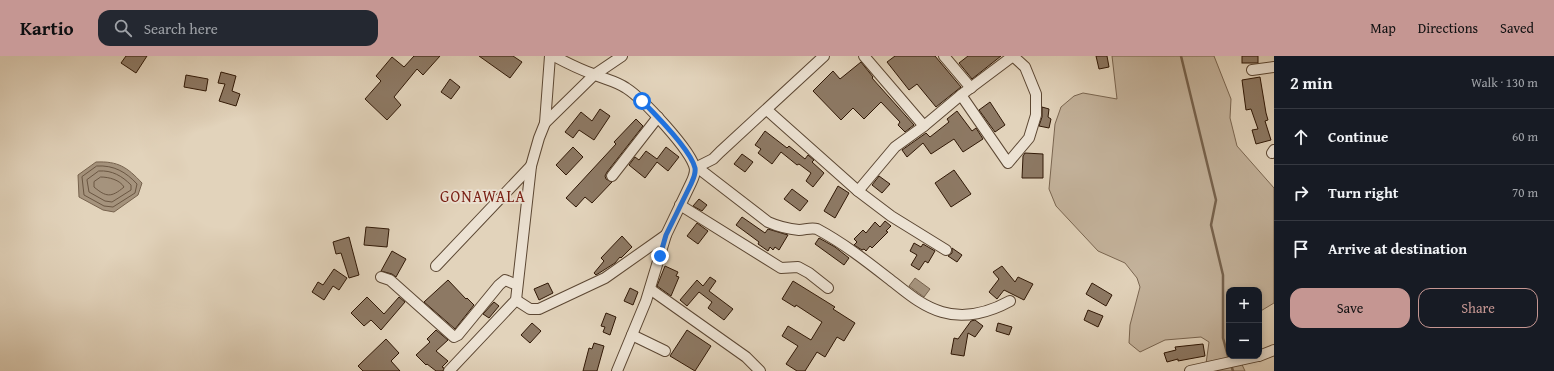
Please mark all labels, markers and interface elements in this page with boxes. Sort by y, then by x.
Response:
search box [98,10,378,46]
text: Kartio [20,14,74,42]
icon: search [112,17,134,39]
text: Search here [144,18,218,39]
text: Map [1370,18,1396,38]
text: Directions [1418,18,1478,38]
text: Saved [1500,18,1534,38]
text: 2 min [1290,70,1332,95]
text: Walk · 130 m [1471,73,1538,92]
route start [633,92,651,110]
icon: ahead [1290,126,1312,148]
text: Continue [1328,126,1389,147]
text: 60 m [1512,127,1538,146]
icon: right [1290,182,1312,204]
text: Turn right [1328,182,1399,203]
text: 70 m [1512,183,1538,202]
district label: GONAWALA [440,184,526,208]
icon: arrive [1290,238,1312,260]
text: Arrive at destination [1328,238,1467,259]
route end [651,247,669,265]
map controls [1226,287,1262,359]
button: + [1226,287,1262,323]
button: Save [1290,288,1410,328]
button: Share [1418,288,1538,328]
button: − [1226,323,1262,359]

